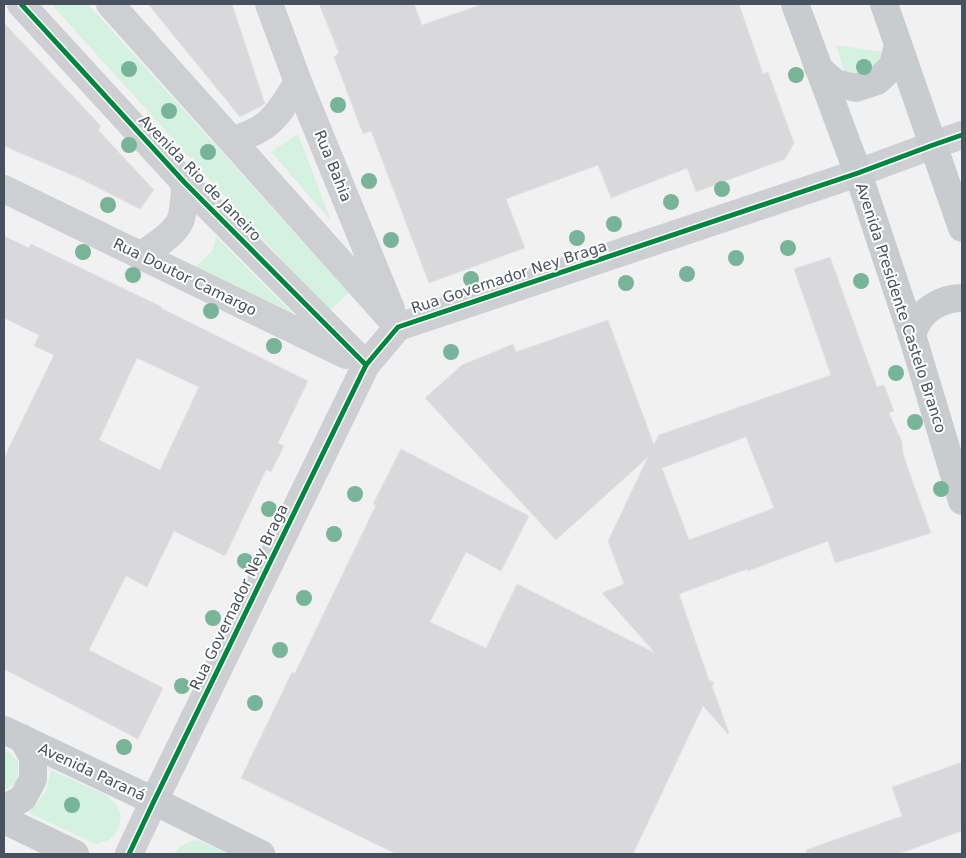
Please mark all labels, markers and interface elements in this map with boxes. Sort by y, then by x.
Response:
street label: Avenida Rio de Janeiro [135,111,265,245]
street label: Rua Bahia [310,128,356,204]
street label: Avenida Presidente Castelo Branco [852,181,950,435]
street label: Rua Doutor Camargo [110,234,260,320]
street label: Rua Governador Ney Braga [409,237,609,317]
street label: Rua Governador Ney Braga [186,501,292,693]
street label: Avenida Paraná [36,739,148,805]

